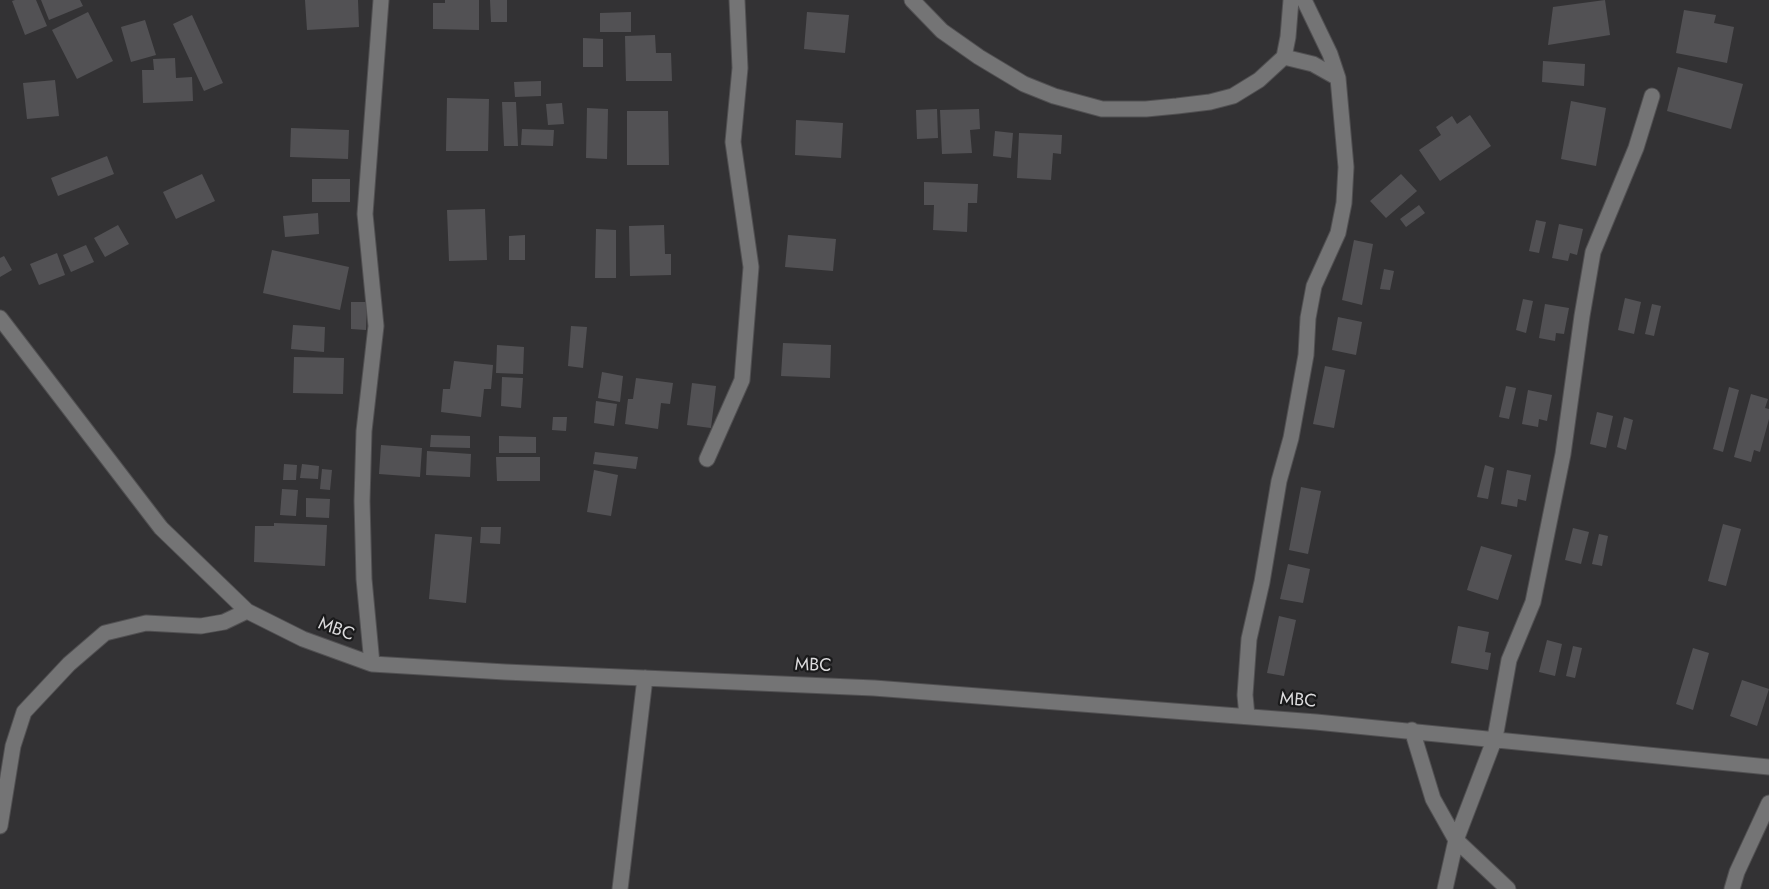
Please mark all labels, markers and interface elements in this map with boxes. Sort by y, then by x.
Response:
street label: MBC [315,614,357,646]
street label: MBC [794,655,832,677]
street label: MBC [1279,689,1317,713]

